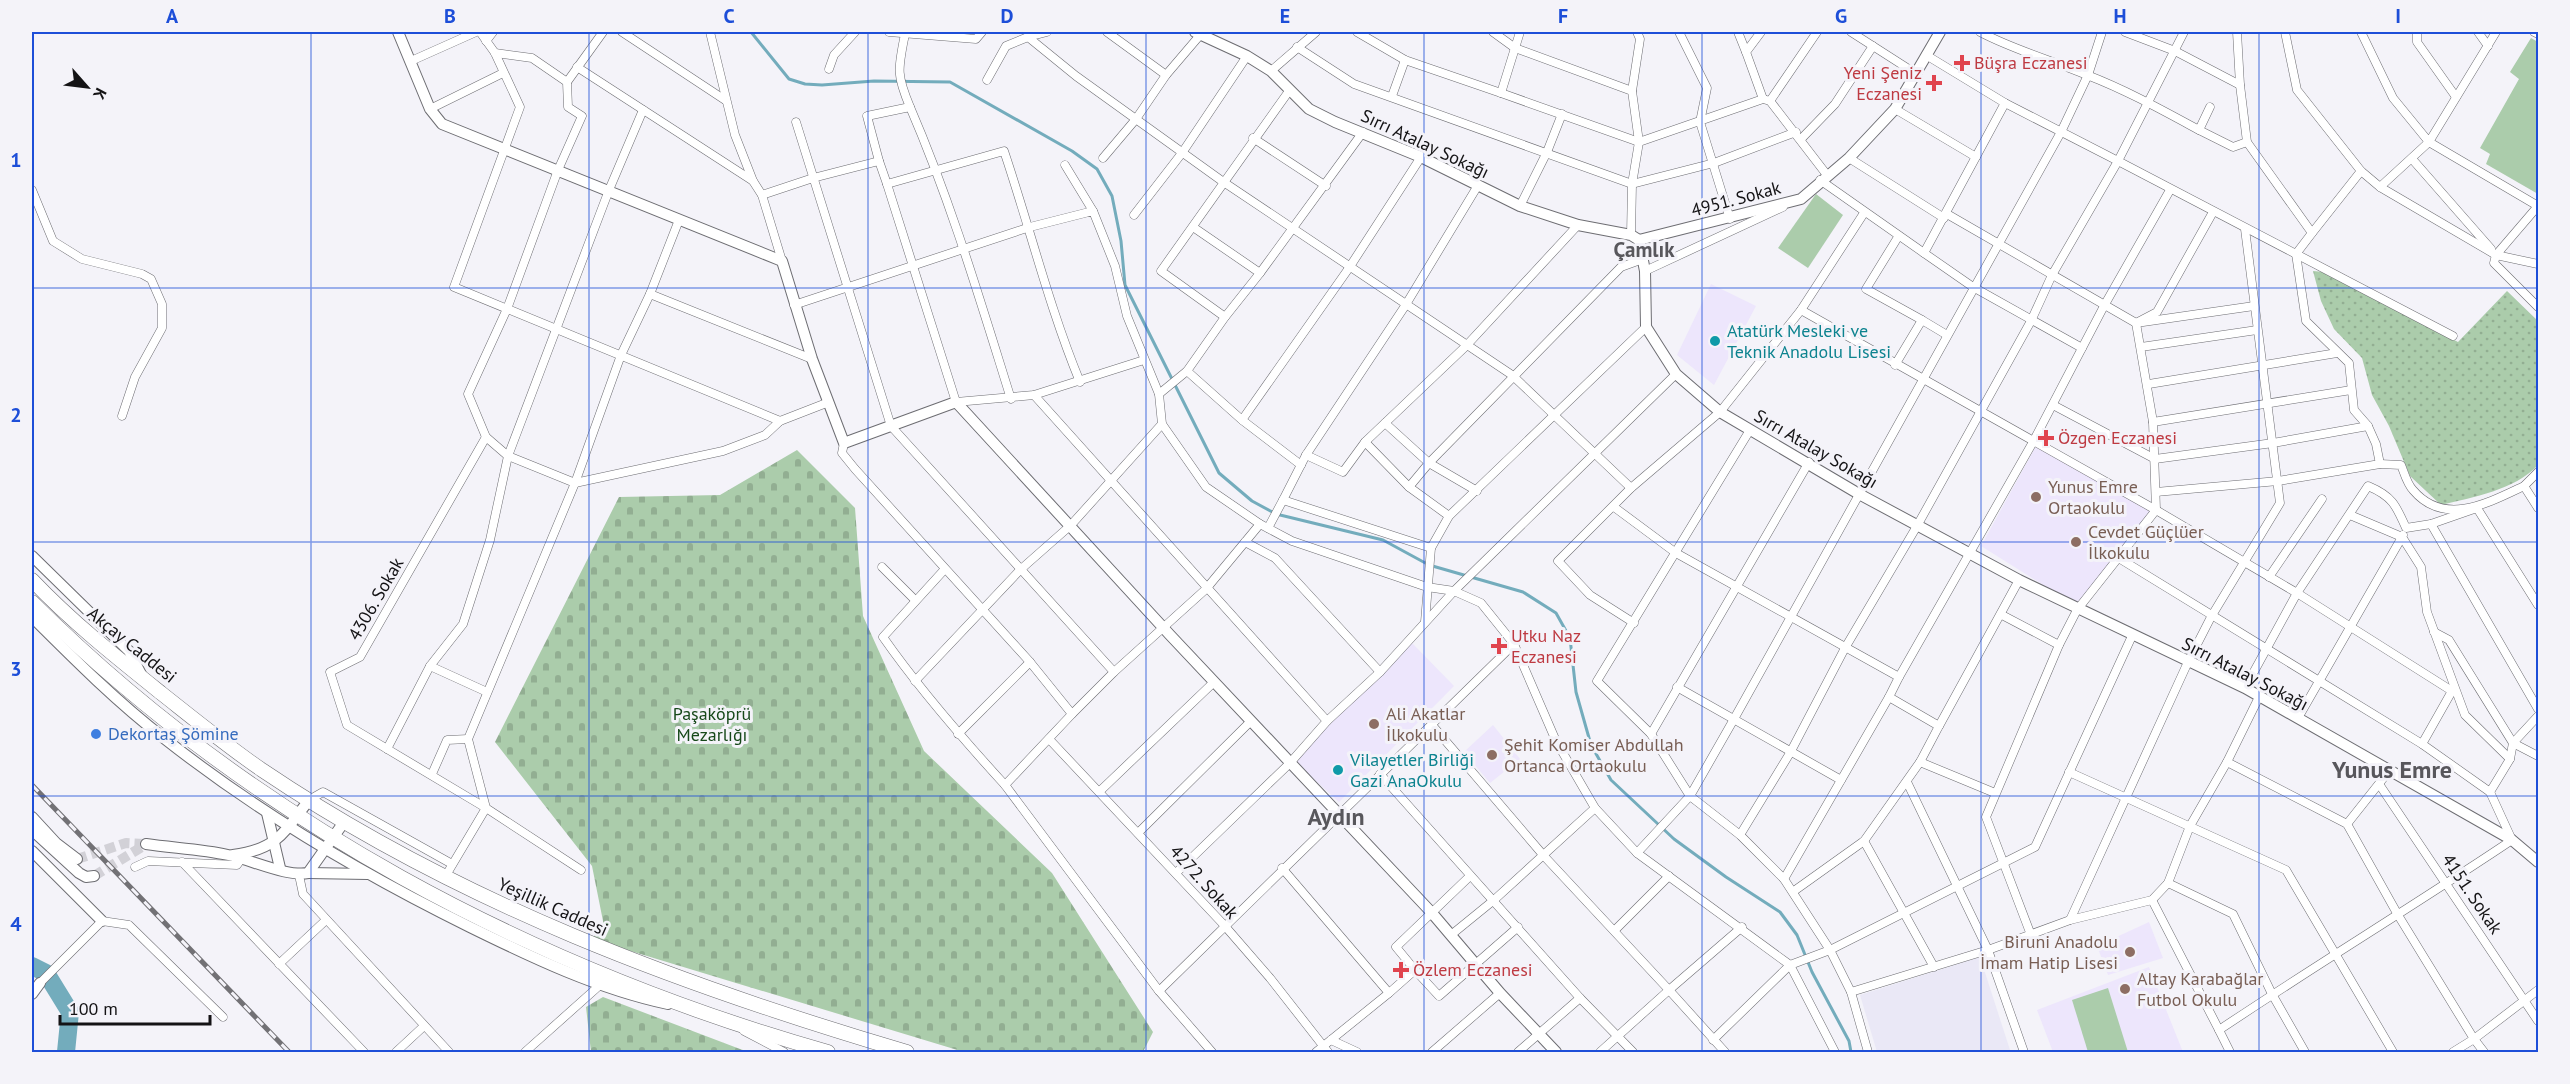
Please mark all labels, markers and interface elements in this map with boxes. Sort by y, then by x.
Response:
text: A [166,3,179,29]
text: B [444,3,456,29]
text: C [723,3,735,29]
text: D [1001,3,1014,29]
text: E [1280,3,1290,29]
text: F [1558,3,1568,29]
text: G [1835,3,1847,29]
text: H [2113,3,2127,29]
text: I [2395,3,2401,29]
place label: Büşra Eczanesi [1974,51,2088,74]
marker: Büşra Eczanesi [1955,56,1969,70]
north arrow [57,57,117,117]
place label: Yeni Şeniz Eczanesi [1843,61,1922,105]
marker: Yeni Şeniz Eczanesi [1927,76,1941,90]
text: K [89,85,111,103]
street label: Sırrı Atalay Sokağı [1357,104,1493,183]
text: 1 [10,147,22,173]
street label: 4951. Sokak [1689,175,1784,222]
district label: Çamlık [1614,236,1675,263]
place label: Atatürk Mesleki ve Teknik Anadolu Lisesi [1727,319,1891,363]
marker: Atatürk Mesleki ve Teknik Anadolu Lisesi [1708,334,1722,348]
text: 2 [10,402,22,428]
street label: Sırrı Atalay Sokağı [1750,404,1882,493]
place label: Özgen Eczanesi [2058,426,2177,449]
marker: Özgen Eczanesi [2039,431,2053,445]
place label: Yunus Emre Ortaokulu [2048,475,2138,519]
marker: Yunus Emre Ortaokulu [2029,490,2043,504]
place label: Cevdet Güçlüer İlkokulu [2088,520,2204,564]
marker: Cevdet Güçlüer İlkokulu [2069,535,2083,549]
street label: 4306. Sokak [343,553,409,644]
street label: Akçay Caddesi [83,602,182,688]
place label: Utku Naz Eczanesi [1511,624,1581,668]
street label: Sırrı Atalay Sokağı [2178,632,2312,715]
marker: Utku Naz Eczanesi [1492,639,1506,653]
text: 3 [10,656,22,682]
park label: Paşaköprü Mezarlığı [673,702,751,746]
place label: Ali Akatlar İlkokulu [1386,702,1465,746]
marker: Ali Akatlar İlkokulu [1367,717,1381,731]
place label: Dekortaş Şömine [108,722,239,745]
marker: Dekortaş Şömine [89,727,103,741]
place label: Şehit Komiser Abdullah Ortanca Ortaokulu [1504,733,1683,777]
place label: Vilayetler Birliği Gazi AnaOkulu [1349,748,1474,792]
marker: Şehit Komiser Abdullah Ortanca Ortaokulu [1485,748,1499,762]
district label: Yunus Emre [2331,754,2452,785]
marker: Vilayetler Birliği Gazi AnaOkulu [1331,763,1345,777]
district label: Aydın [1307,801,1365,832]
street label: 4272. Sokak [1165,840,1244,924]
street label: 4151. Sokak [2437,849,2508,939]
street label: Yeşillik Caddesi [495,872,612,941]
text: 4 [10,911,22,937]
place label: Biruni Anadolu İmam Hatip Lisesi [1980,930,2118,974]
marker: Biruni Anadolu İmam Hatip Lisesi [2123,945,2137,959]
place label: Özlem Eczanesi [1413,958,1533,981]
marker: Özlem Eczanesi [1394,963,1408,977]
place label: Altay Karabağlar Futbol Okulu [2137,967,2263,1011]
marker: Altay Karabağlar Futbol Okulu [2118,982,2132,996]
scale bar [60,988,210,1026]
text: 100 m [69,997,118,1020]

